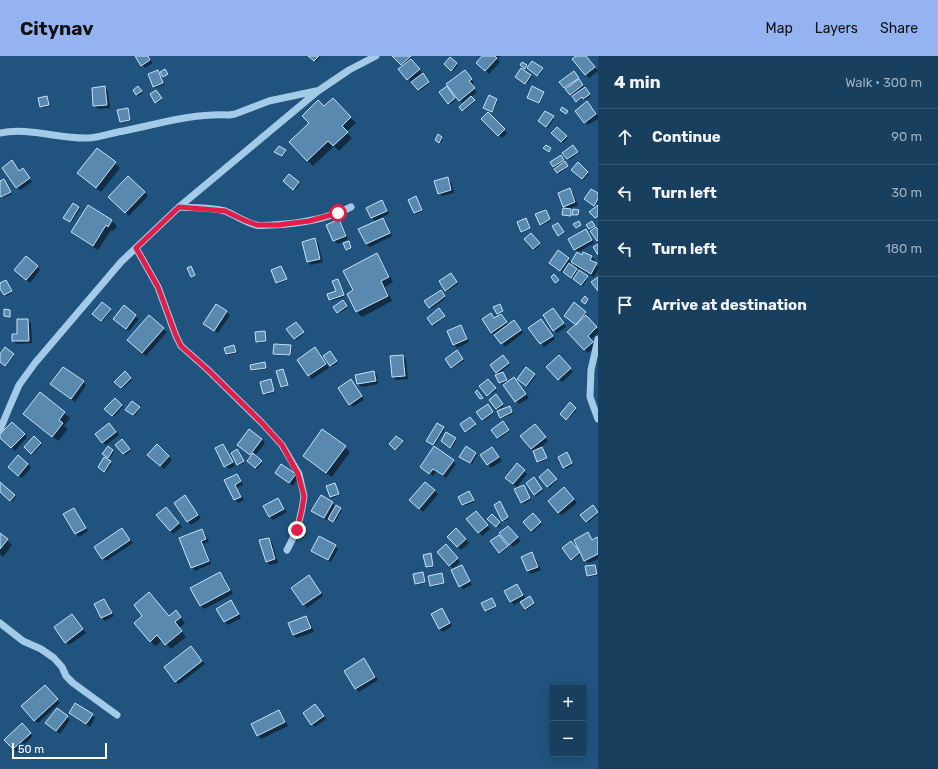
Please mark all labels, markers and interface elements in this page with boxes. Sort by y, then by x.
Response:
text: Citynav [20,17,93,40]
text: Map [766,20,793,37]
text: Layers [815,20,858,37]
text: Share [880,20,918,37]
text: 4 min [614,72,661,92]
text: Walk · 300 m [845,75,922,90]
icon: ahead [614,126,636,148]
text: Continue [652,128,721,146]
text: 90 m [891,129,922,144]
icon: left [614,182,636,204]
text: Turn left [652,184,717,202]
text: 30 m [891,185,922,200]
route start [329,204,347,222]
icon: left [614,238,636,260]
text: Turn left [652,240,717,258]
text: 180 m [885,241,922,256]
icon: arrive [614,294,636,316]
text: Arrive at destination [652,296,807,314]
route end [288,521,306,539]
map controls [550,685,586,757]
button: + [550,685,586,721]
button: − [550,721,586,757]
scale bar [12,741,107,760]
text: 50 m [18,743,44,756]

